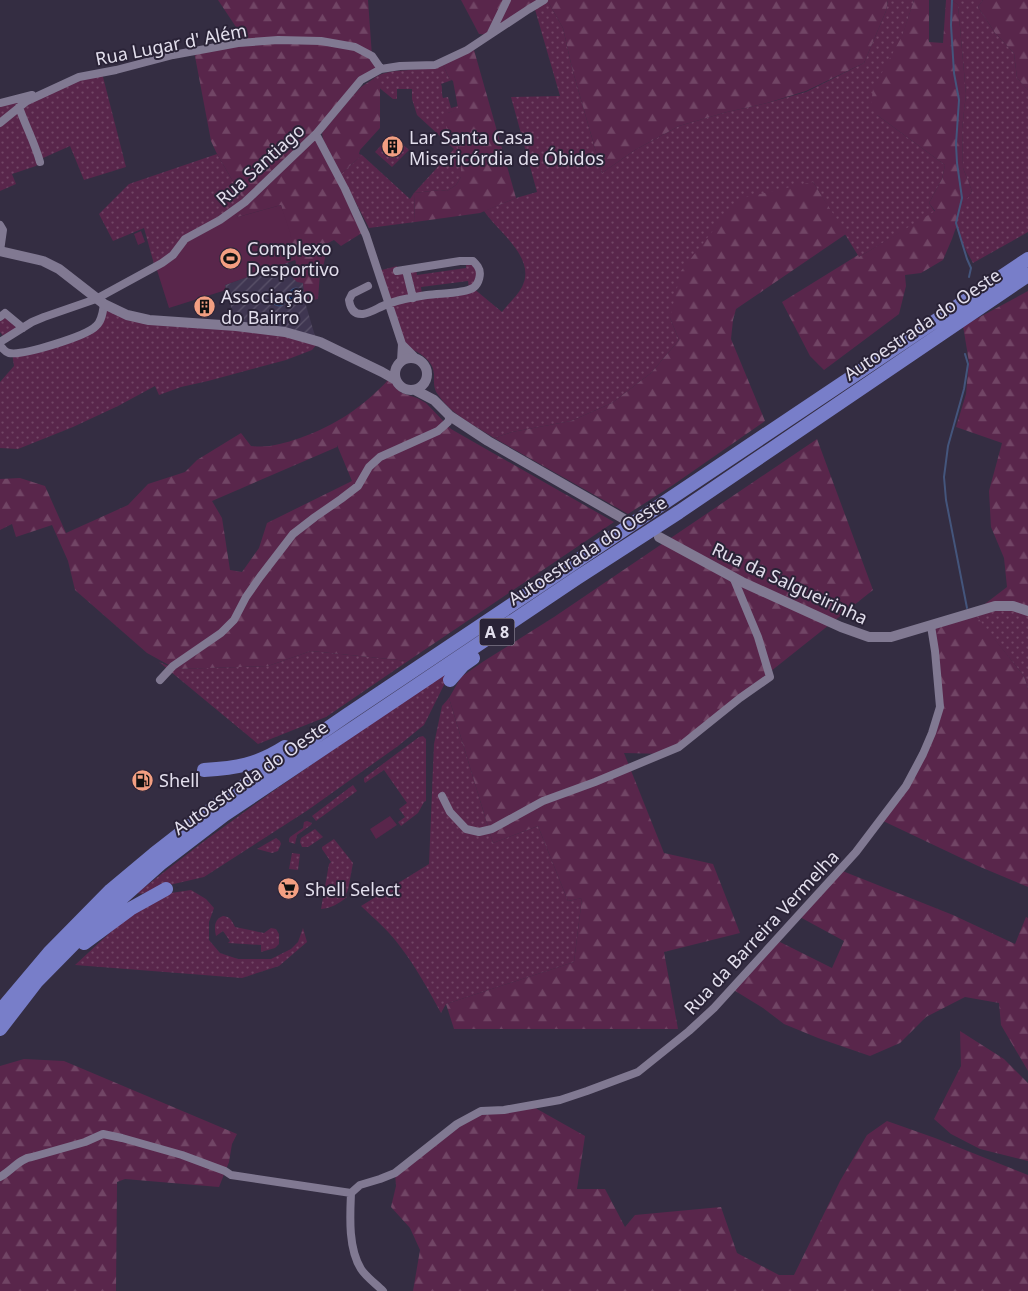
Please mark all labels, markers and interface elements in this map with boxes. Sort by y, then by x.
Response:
street label: Rua Lugar d' Além [93,18,249,70]
street label: Rua Santiago [211,118,309,210]
place label: Lar Santa Casa Misericórdia de Óbidos [409,125,604,170]
building icon: Lar Santa Casa Misericórdia de Óbidos [381,135,405,159]
place label: Complexo Desportivo [247,236,339,281]
sports icon: Complexo Desportivo [219,246,243,270]
street label: Autoestrada do Oeste [839,262,1005,386]
place label: Associação do Bairro [221,284,314,329]
building icon: Associação do Bairro [193,294,217,318]
street label: Autoestrada do Oeste [503,490,671,610]
street label: Rua da Salgueirinha [708,536,872,630]
road number: A 8 [480,618,514,646]
street label: Autoestrada do Oeste [168,714,332,840]
fuel station icon: Shell [131,768,155,792]
place label: Shell [159,768,199,792]
street label: Rua da Barreira Vermelha [678,845,844,1019]
supermarket icon: Shell Select [277,877,301,901]
place label: Shell Select [305,877,401,901]

